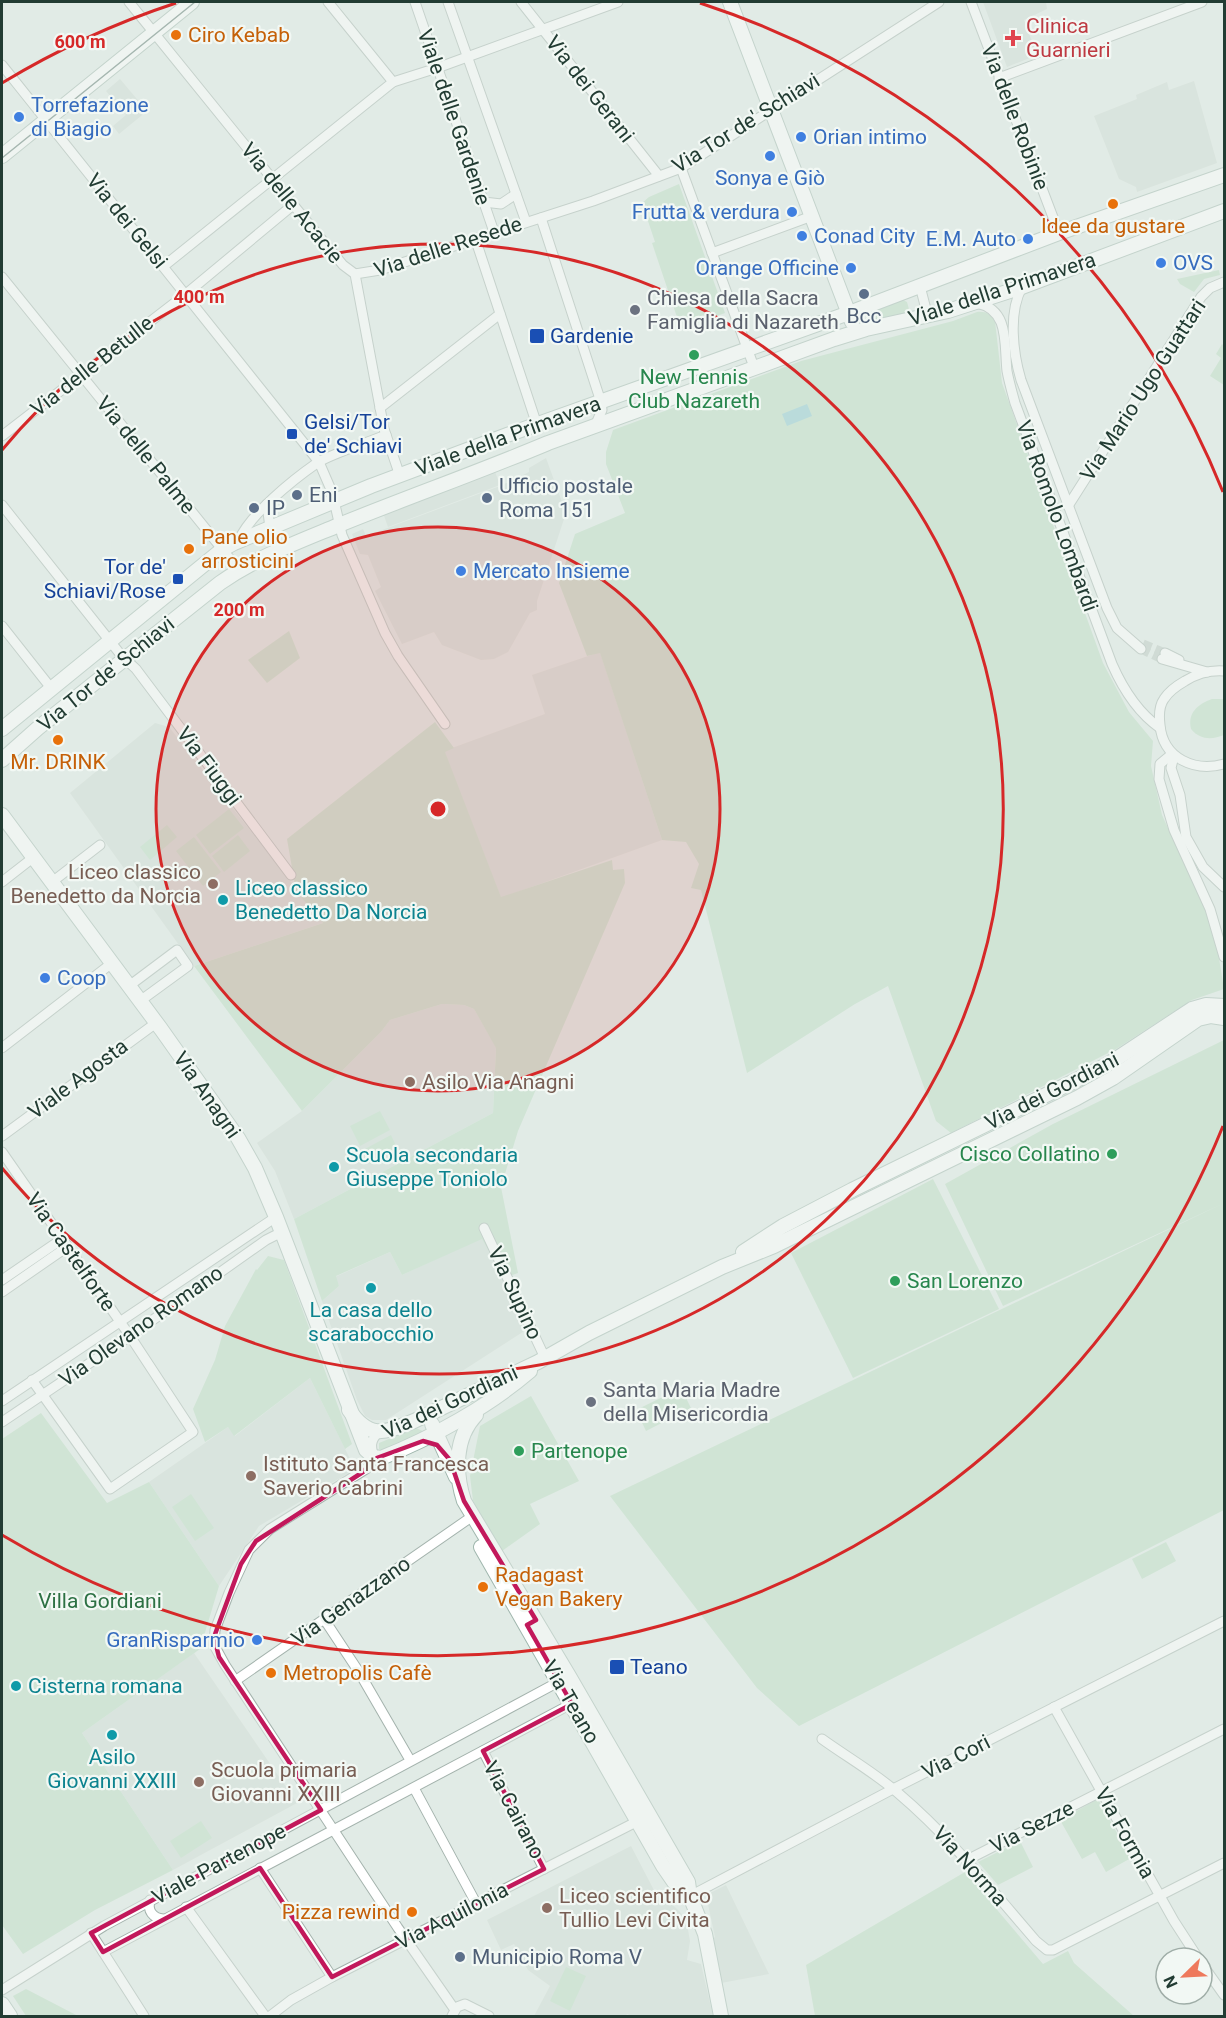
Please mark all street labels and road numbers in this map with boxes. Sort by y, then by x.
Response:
street label: Viale delle Gardenie [413,26,495,208]
street label: Via dei Gerani [541,31,639,147]
street label: Via delle Robinie [976,41,1054,193]
street label: Via Tor de' Schiavi [668,68,824,178]
street label: Via delle Acacie [236,138,348,268]
street label: Via dei Gelsi [82,169,172,273]
street label: Via delle Resede [371,212,525,282]
street label: Viale della Primavera [905,247,1099,331]
street label: Via Mario Ugo Guattari [1075,295,1211,485]
street label: Via delle Betulle [26,311,158,421]
street label: Viale della Primavera [412,391,604,481]
street label: Via delle Palme [91,392,201,518]
street label: Via Romolo Lombardi [1011,417,1103,615]
street label: Via Tor de' Schiavi [33,612,179,736]
street label: Via Fiuggi [172,722,246,810]
street label: Viale Agosta [24,1034,132,1124]
street label: Via Anagni [168,1047,246,1143]
street label: Via dei Gordiani [981,1047,1123,1135]
street label: Via Castelforte [21,1188,121,1316]
street label: Via Supino [483,1243,547,1343]
street label: Via Olevano Romano [55,1260,227,1392]
street label: Via dei Gordiani [378,1360,522,1444]
street label: Via Genazzano [287,1551,415,1651]
street label: Via Teano [538,1656,604,1748]
street label: Via Cori [918,1730,994,1784]
street label: Via Cairano [478,1757,550,1863]
street label: Via Formia [1090,1783,1160,1883]
street label: Via Sezze [986,1796,1078,1858]
street label: Viale Partenope [148,1819,290,1909]
street label: Via Norma [928,1821,1012,1911]
street label: Via Aquilonia [392,1877,512,1955]

